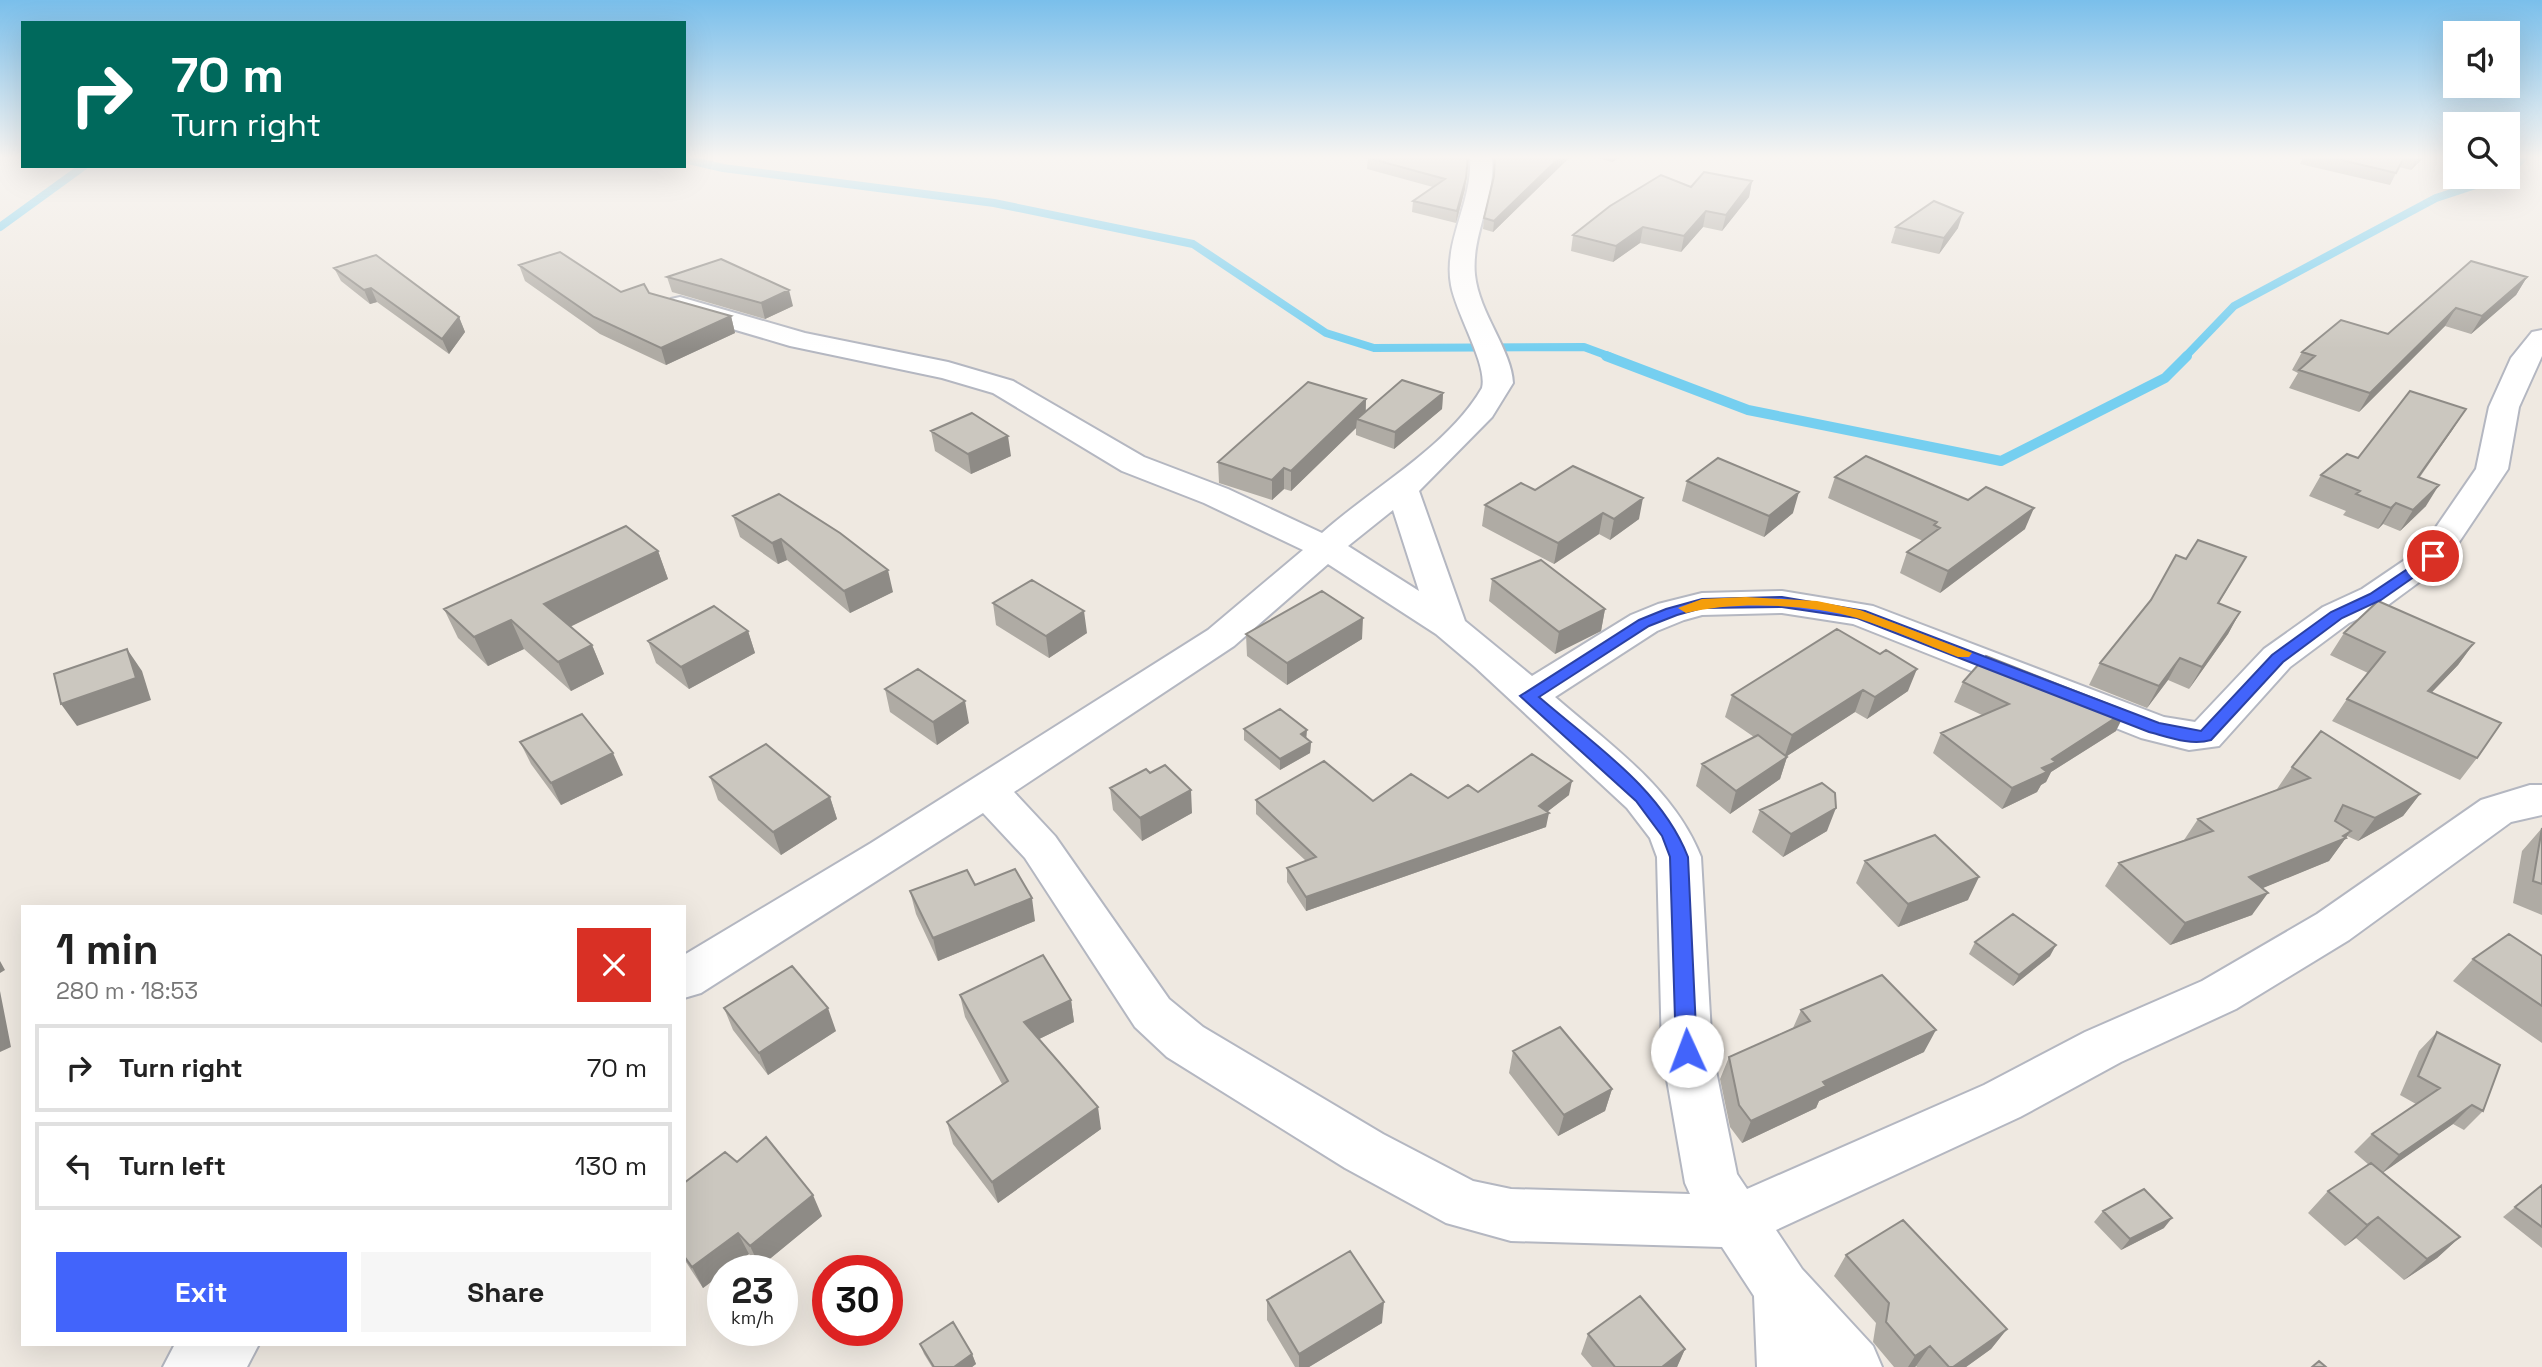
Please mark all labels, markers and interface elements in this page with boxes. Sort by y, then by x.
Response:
map controls [2443,21,2520,189]
button: sound [2443,21,2520,98]
text: 70 m [171,44,284,106]
icon: right [56,49,147,140]
text: Turn right [171,105,321,145]
button: search [2443,112,2520,189]
pin [2403,526,2463,586]
icon: arrive [2414,537,2452,575]
text: 1 min [56,923,159,976]
button: close [577,928,651,1002]
text: 280 m · 18:53 [56,976,198,1006]
position arrow [1650,1014,1724,1088]
icon: right [60,1049,98,1087]
text: Turn right [119,1051,243,1085]
text: 70 m [587,1051,647,1085]
icon: left [60,1147,98,1185]
text: Turn left [119,1149,226,1183]
text: 130 m [575,1149,647,1183]
button: Exit [56,1252,347,1332]
button: Share [361,1252,651,1332]
speed limit sign: 30 [812,1255,903,1346]
text: 23 [731,1269,774,1313]
text: km/h [731,1306,774,1329]

